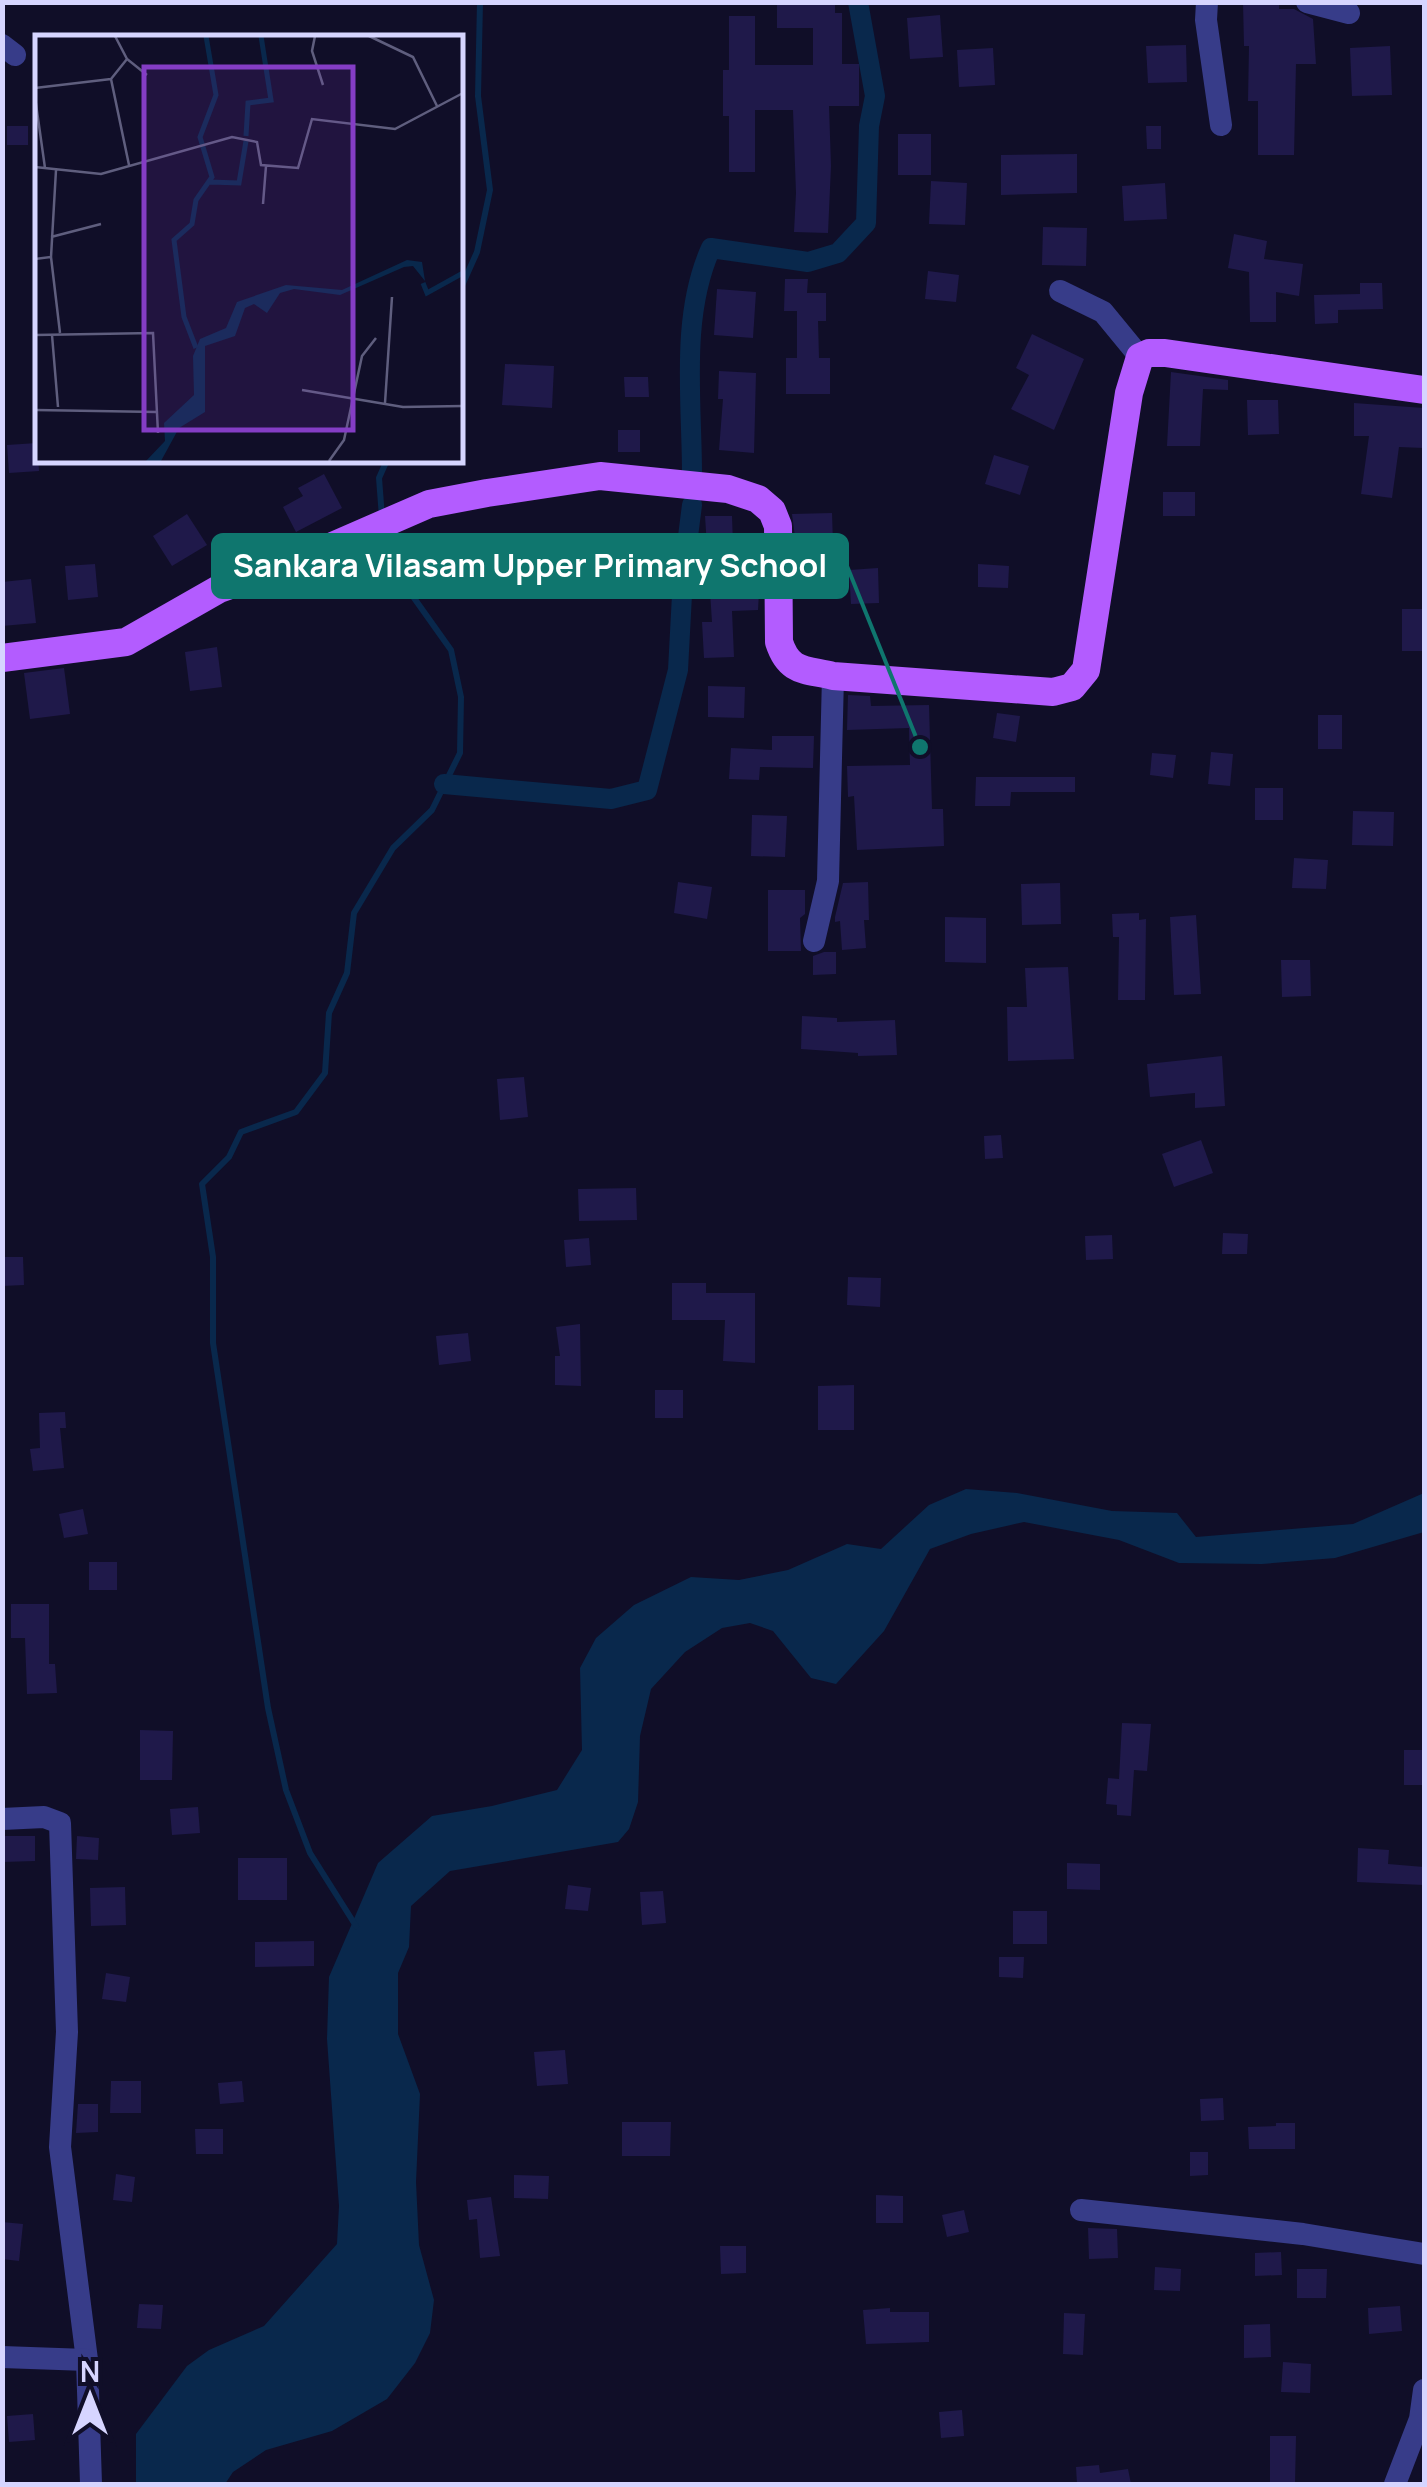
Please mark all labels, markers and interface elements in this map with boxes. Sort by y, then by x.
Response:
inset map [35,35,462,462]
callout: Sankara Vilasam Upper Primary School [213,535,847,597]
text: Sankara Vilasam Upper Primary School [233,543,827,587]
north arrow [40,2347,140,2447]
text: N [80,2352,100,2390]

